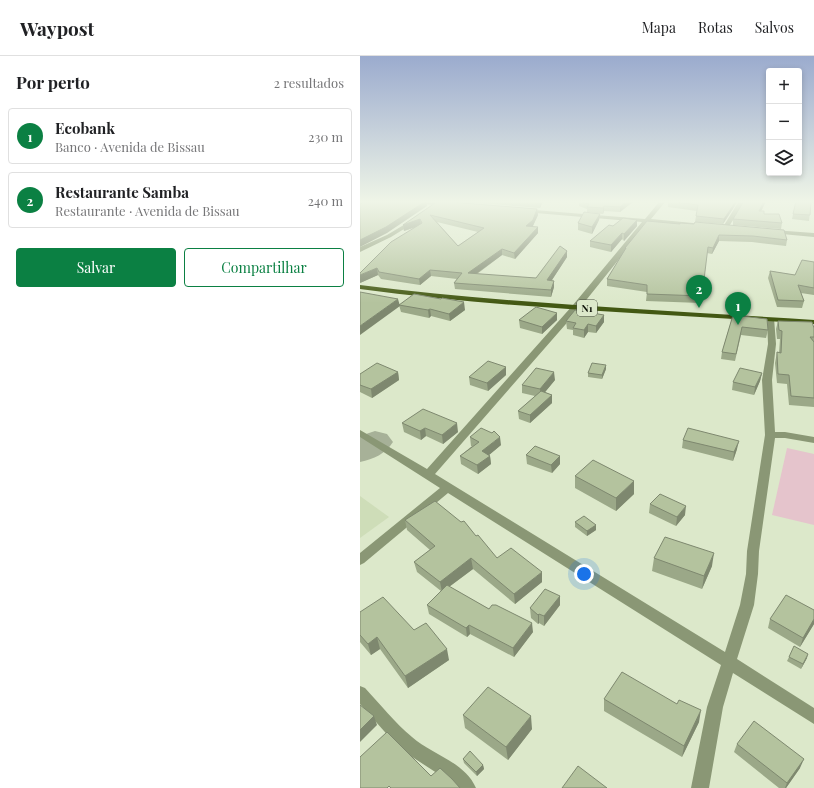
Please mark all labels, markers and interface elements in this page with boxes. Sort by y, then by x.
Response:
text: Waypost [20,15,94,41]
text: Mapa [642,18,676,37]
text: Rotas [698,18,733,37]
text: Salvos [755,18,794,37]
map controls [766,68,802,176]
button: + [766,68,802,104]
text: Por perto [16,71,90,93]
text: 2 resultados [274,74,344,91]
button: − [766,104,802,140]
text: Ecobank [55,118,115,138]
text: 1 [28,128,32,145]
text: 230 m [308,128,343,145]
text: Banco · Avenida de Bissau [55,138,205,155]
button: layers [766,140,802,176]
text: Restaurante Samba [55,182,189,202]
text: 2 [27,192,33,209]
text: 240 m [308,192,343,209]
text: Restaurante · Avenida de Bissau [55,202,240,219]
button: Salvar [16,248,176,287]
button: Compartilhar [184,248,344,287]
pin: 2 [686,275,712,308]
pin: 1 [725,292,751,325]
road number: N1 [577,300,597,316]
your location [574,564,594,584]

